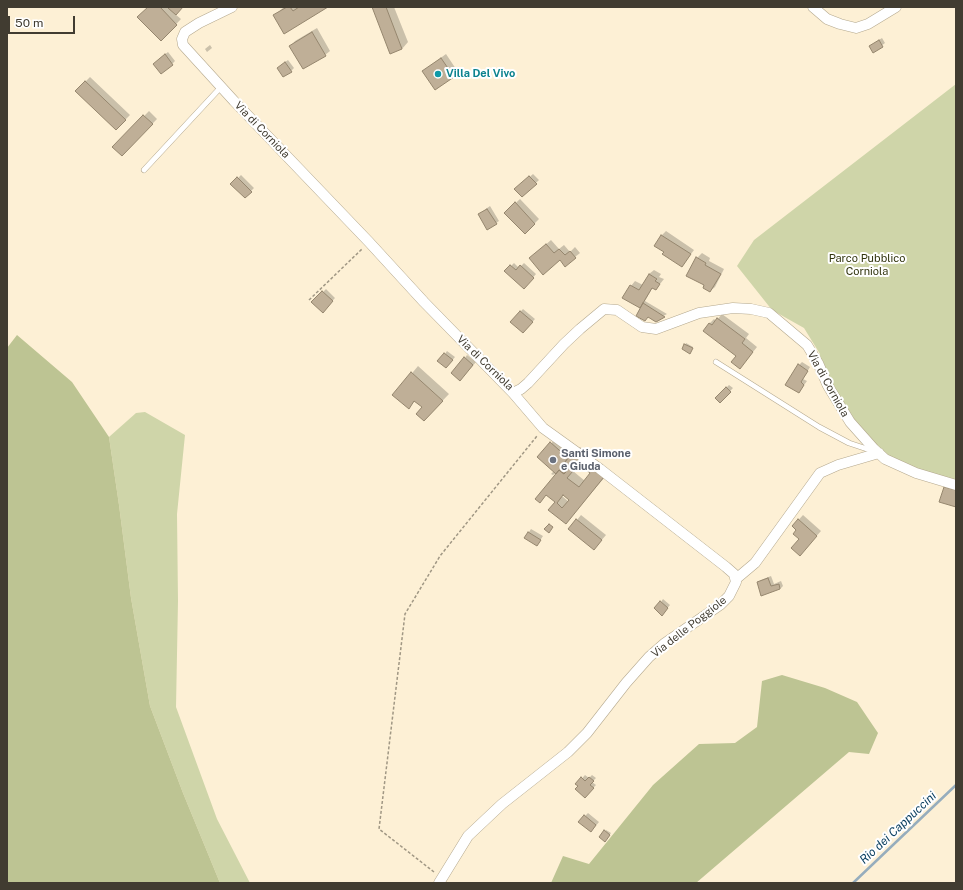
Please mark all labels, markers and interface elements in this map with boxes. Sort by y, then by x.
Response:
scale bar [10,8,77,34]
text: 50 m [15,16,43,30]
place label: Villa Del Vivo [446,67,515,81]
marker: Villa Del Vivo [433,69,443,79]
street label: Via di Corniola [232,99,292,161]
park label: Parco Pubblico Corniola [829,252,905,278]
street label: Via di Corniola [454,333,516,393]
street label: Via di Corniola [804,349,852,419]
place label: Santi Simone e Giuda [561,447,631,473]
marker: Santi Simone e Giuda [548,455,558,465]
street label: Via delle Poggiole [649,594,729,660]
water label: Rio dei Cappuccini [857,789,939,867]

